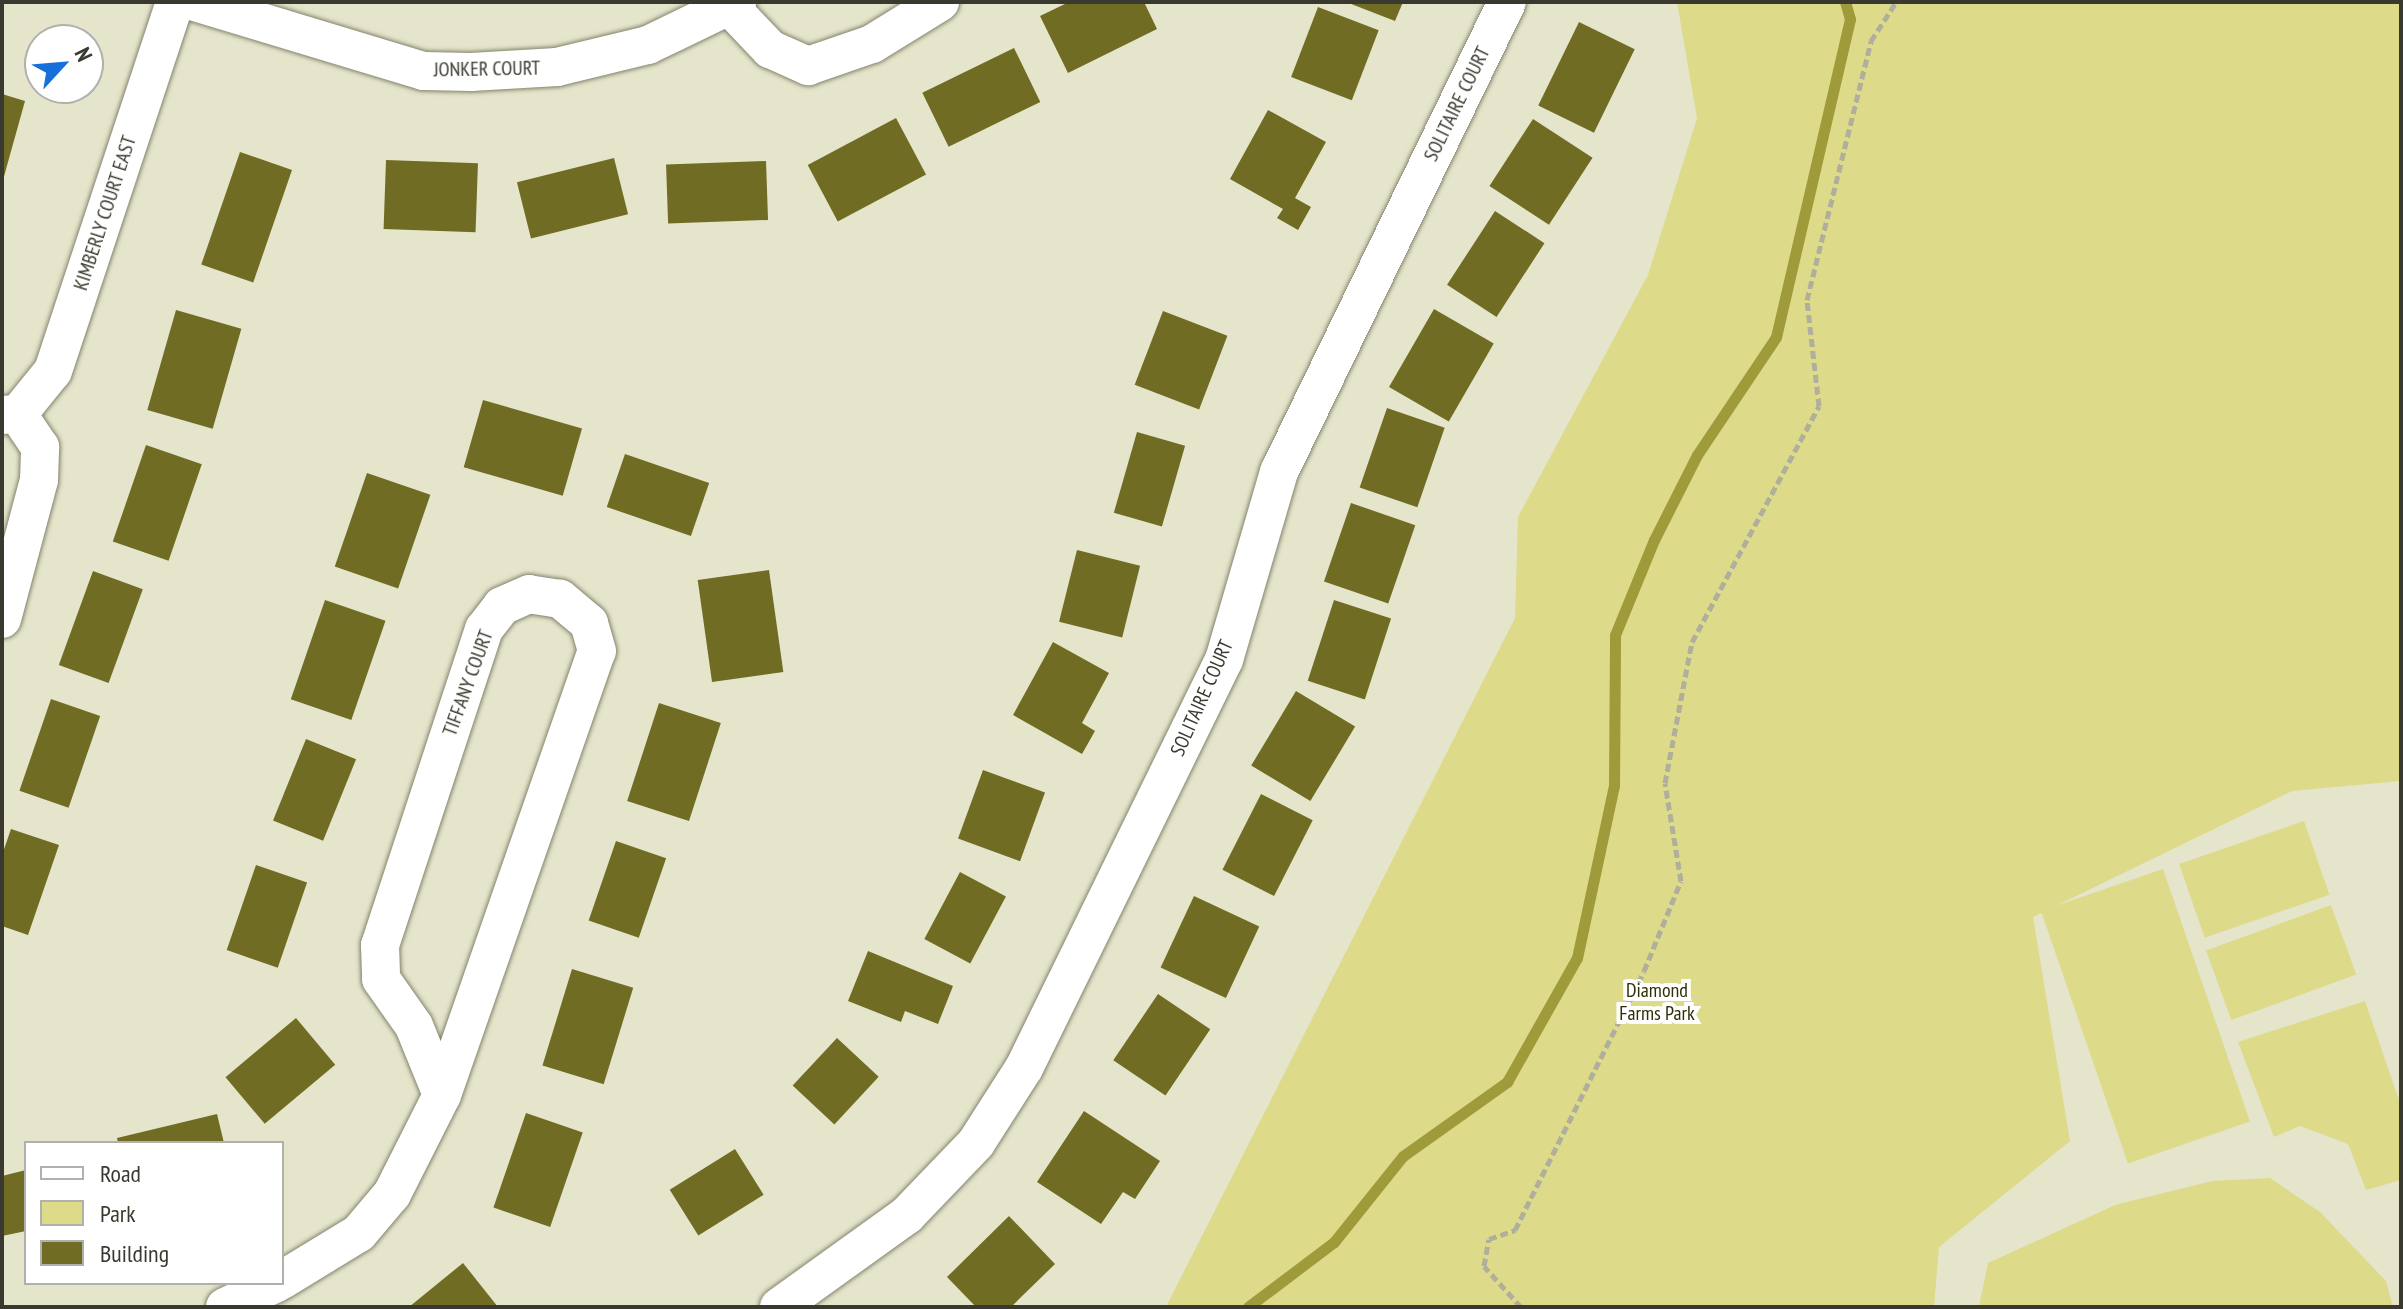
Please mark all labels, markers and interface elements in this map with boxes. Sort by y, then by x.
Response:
north arrow [24,24,104,104]
text: N [69,43,99,66]
street label: SOLITAIRE COURT [1419,43,1495,165]
street label: JONKER COURT [434,56,540,82]
street label: KIMBERLY COURT EAST [69,132,141,294]
street label: TIFFANY COURT [438,627,498,739]
street label: SOLITAIRE COURT [1166,636,1238,760]
park label: Diamond Farms Park [1619,979,1695,1026]
legend [24,1141,284,1285]
text: Road [100,1158,141,1189]
text: Park [100,1198,136,1229]
text: Building [100,1238,169,1269]

